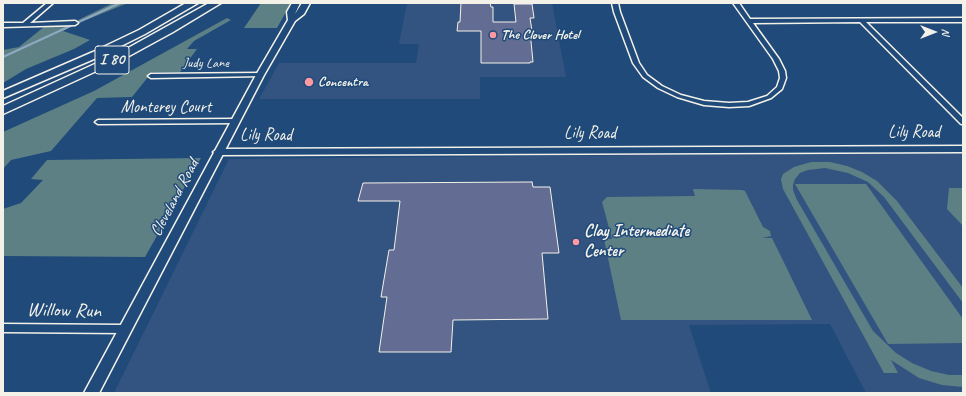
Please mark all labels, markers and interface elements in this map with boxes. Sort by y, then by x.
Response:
north arrow [914,12,954,52]
place label: The Clover Hotel [501,27,579,43]
text: N [939,29,953,35]
marker: The Clover Hotel [488,30,498,40]
road number: I 80 [95,46,129,74]
street label: Judy Lane [183,55,229,71]
place label: Concentra [318,74,368,90]
marker: Concentra [303,76,315,88]
street label: Monterey Court [121,98,211,118]
street label: Lily Road [888,123,940,143]
street label: Lily Road [564,124,616,144]
street label: Lily Road [240,126,292,146]
street label: Cleveland Road [146,156,204,240]
place label: Clay Intermediate Center [584,222,689,262]
marker: Clay Intermediate Center [571,237,581,247]
street label: Willow Run [27,298,101,324]

